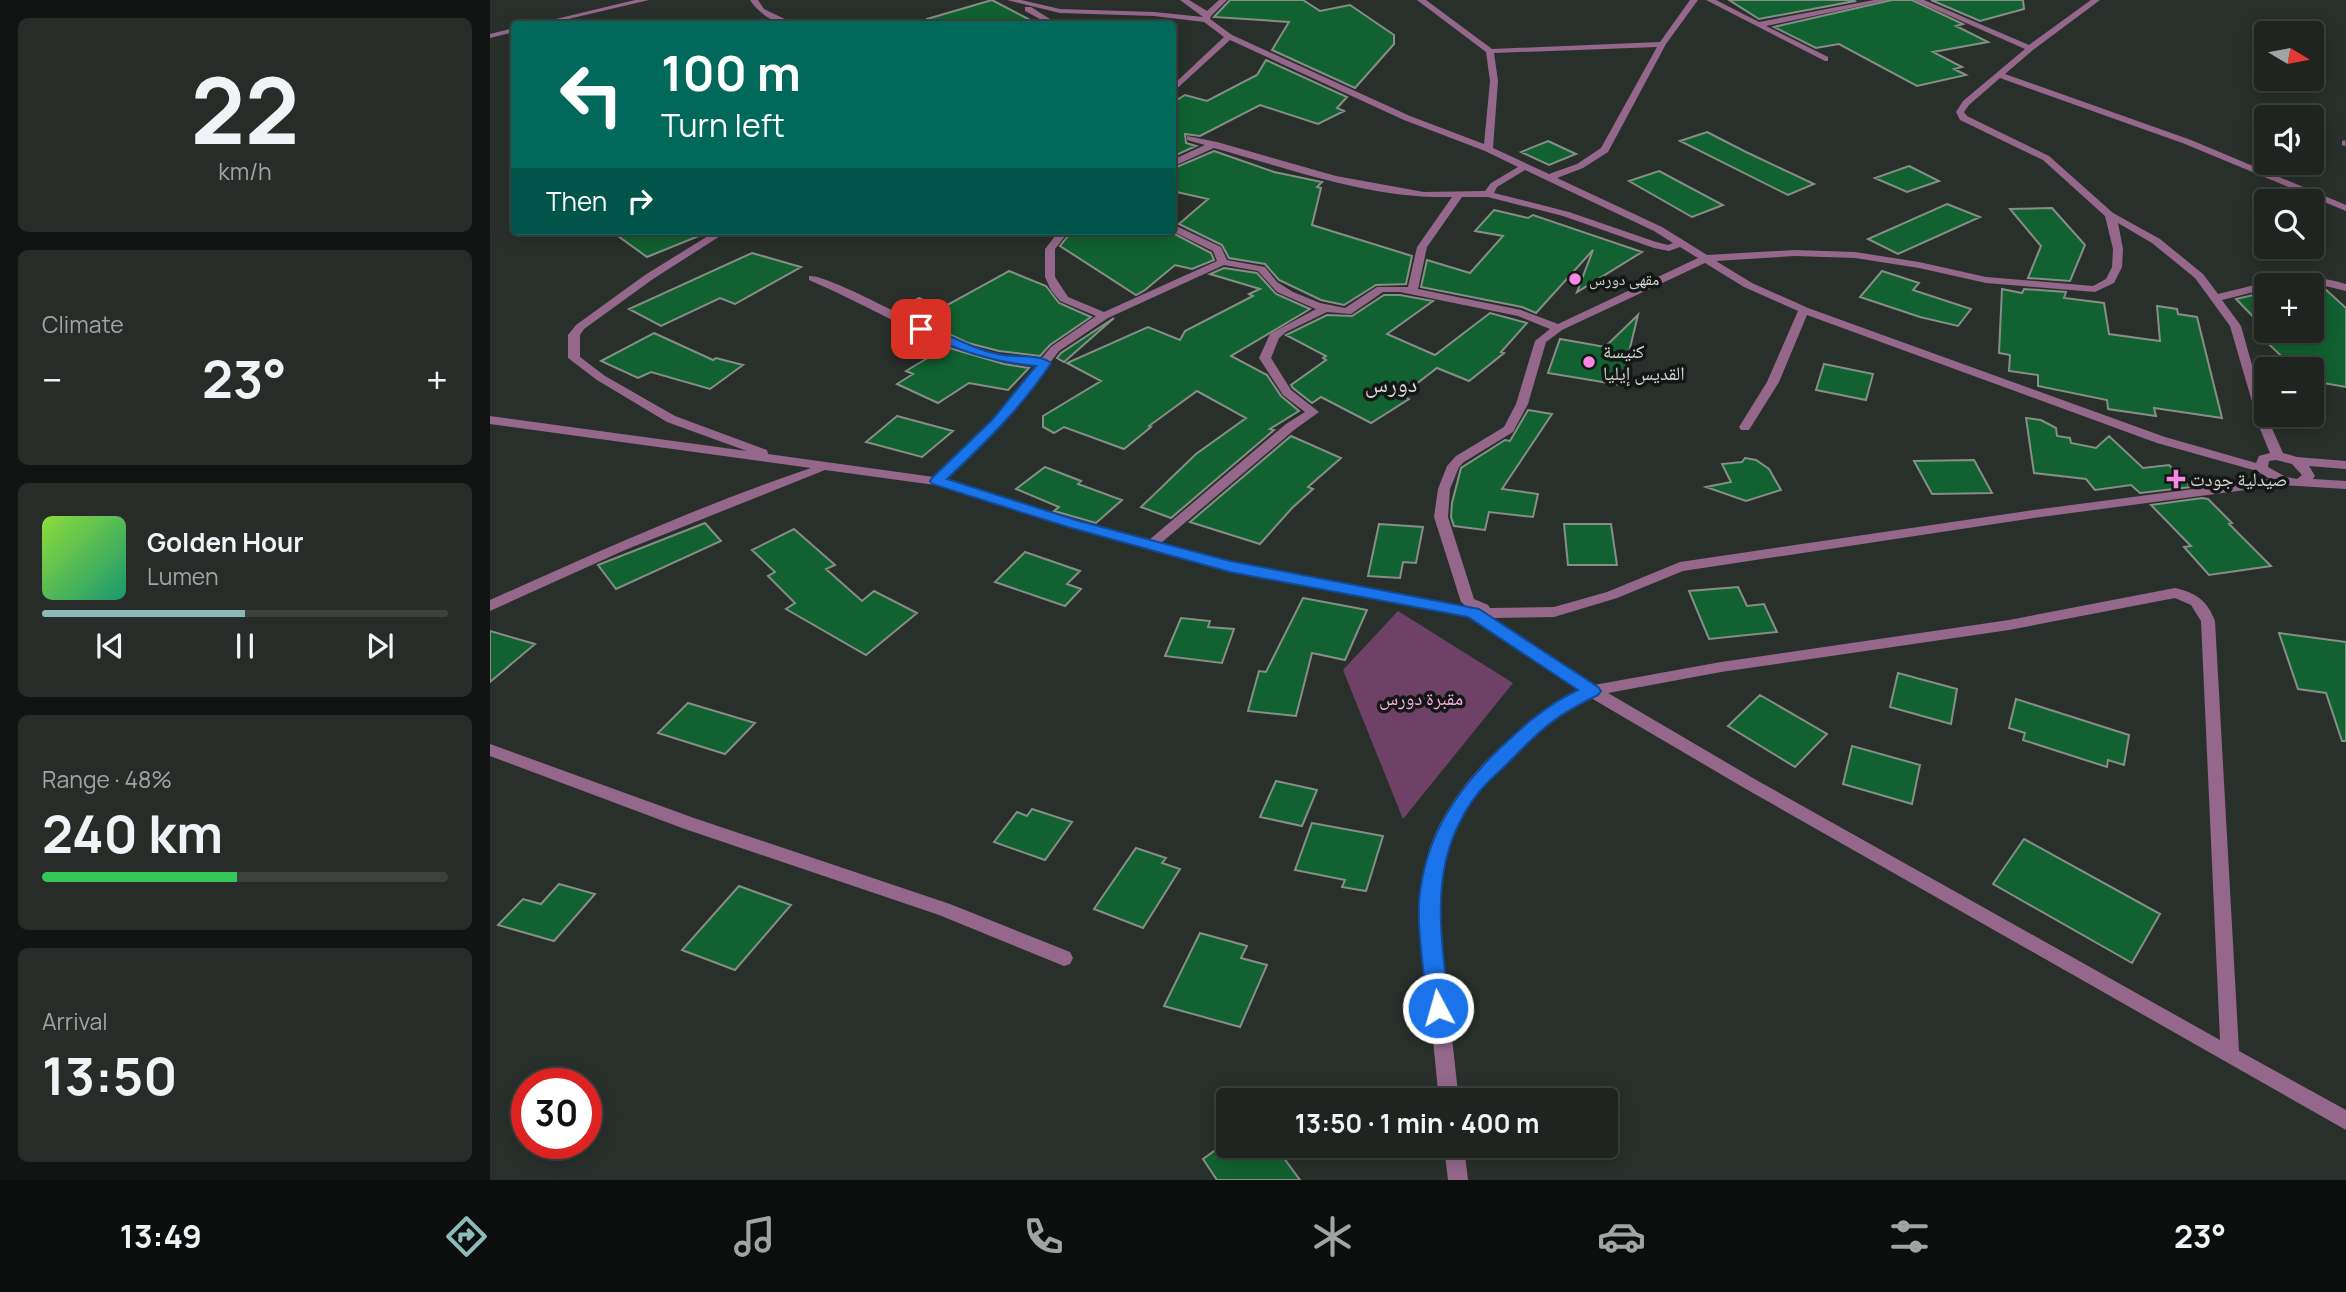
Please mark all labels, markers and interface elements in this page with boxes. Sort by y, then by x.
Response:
north arrow [2254,21,2324,91]
map controls [2254,21,2324,427]
text: 100 m [661,39,801,106]
text: 22 [191,47,299,171]
icon: left [546,49,637,140]
text: Turn left [661,103,785,147]
button: sound [2254,105,2324,175]
text: km/h [218,155,272,187]
icon: right [621,182,659,220]
text: Then [546,183,607,219]
button: search [2254,189,2324,259]
place label: مقهى دورس [1589,268,1659,290]
marker: مقهى دورس [1567,271,1583,287]
button: + [2254,273,2324,343]
pin [891,299,951,359]
text: Climate [42,308,124,340]
icon: arrive [902,310,940,348]
place label: كنيسة القديس إيليا [1603,338,1685,387]
text: 23° [202,343,287,414]
text: − [42,353,63,405]
text: + [426,353,448,405]
marker: كنيسة القديس إيليا [1581,354,1597,370]
button: − [2254,357,2324,427]
district label: دورس [1365,367,1417,399]
place label: صيدلية جودت [2190,466,2288,492]
marker: صيدلية جودت [2168,471,2184,487]
text: Golden Hour [147,524,304,560]
text: Lumen [147,560,219,592]
icon: previous [91,627,129,665]
icon: pause [226,627,264,665]
icon: next [361,627,399,665]
park label: مقبرة دورس [1379,685,1463,711]
text: Range · 48% [42,763,172,795]
text: 240 km [42,798,223,869]
position arrow [1401,971,1475,1045]
text: Arrival [42,1005,108,1037]
text: 13:50 [42,1040,178,1111]
speed limit sign: 30 [511,1068,602,1159]
text: 13:50 · 1 min · 400 m [1295,1105,1539,1141]
icon: directions [442,1212,491,1261]
icon: music [730,1212,779,1261]
icon: phone [1019,1212,1068,1261]
icon: climate [1308,1212,1357,1261]
icon: car [1597,1212,1646,1261]
icon: filters [1885,1212,1934,1261]
text: 13:49 [120,1214,202,1258]
text: 23° [2174,1214,2226,1258]

